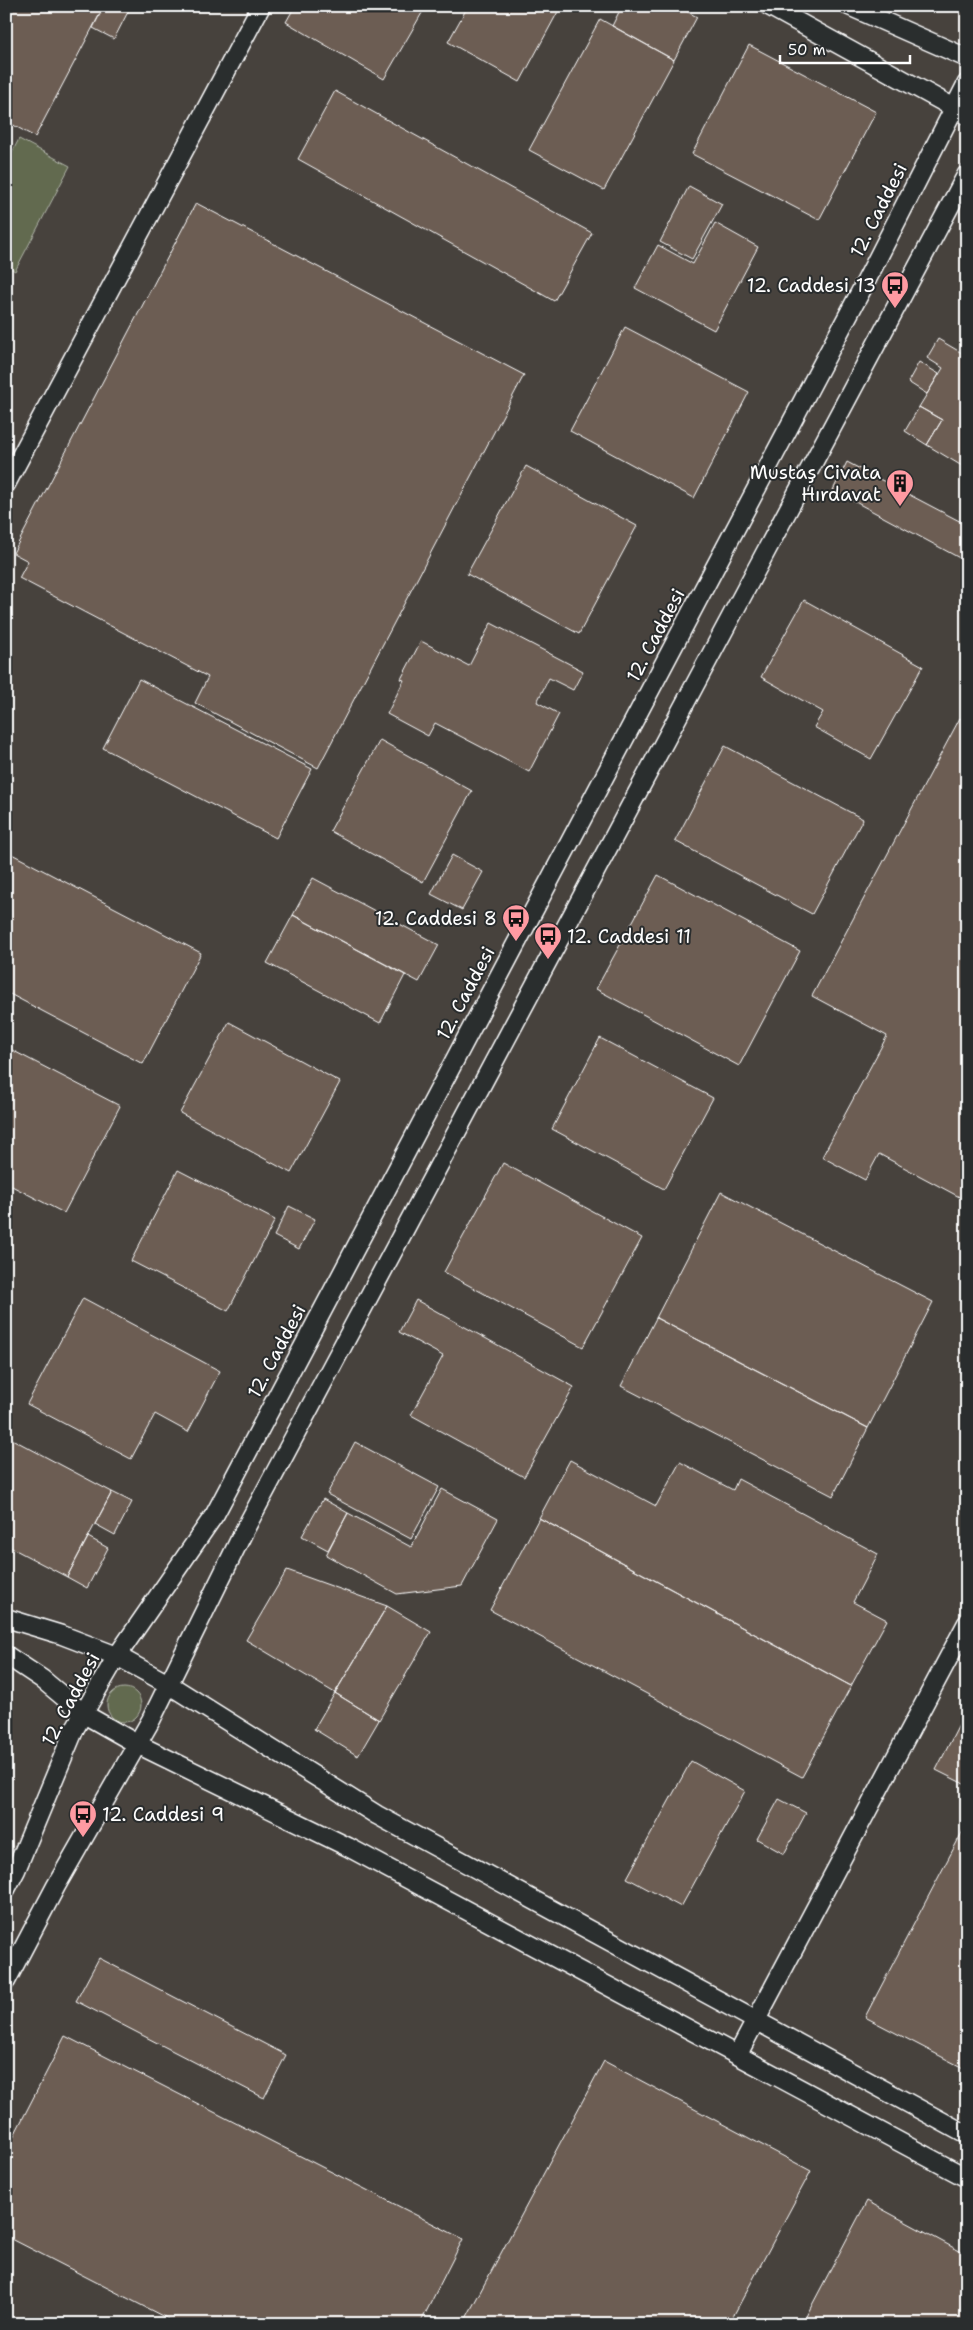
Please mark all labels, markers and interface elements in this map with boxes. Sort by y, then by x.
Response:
scale bar [780,32,910,64]
text: 50 m [788,40,826,60]
street label: 12. Caddesi [844,159,913,262]
bus stop icon: 12. Caddesi 13 [880,270,910,309]
place label: 12. Caddesi 13 [747,273,876,298]
place label: Mustaş Civata Hırdavat [750,460,881,507]
building icon: Mustaş Civata Hırdavat [885,468,915,507]
street label: 12. Caddesi [620,584,691,686]
bus stop icon: 12. Caddesi 8 [501,903,531,942]
place label: 12. Caddesi 8 [375,906,497,931]
bus stop icon: 12. Caddesi 11 [533,921,563,960]
place label: 12. Caddesi 11 [567,924,691,949]
street label: 12. Caddesi [430,942,501,1044]
street label: 12. Caddesi [241,1300,312,1402]
street label: 12. Caddesi [35,1648,106,1750]
bus stop icon: 12. Caddesi 9 [68,1799,98,1838]
place label: 12. Caddesi 9 [102,1802,224,1827]

